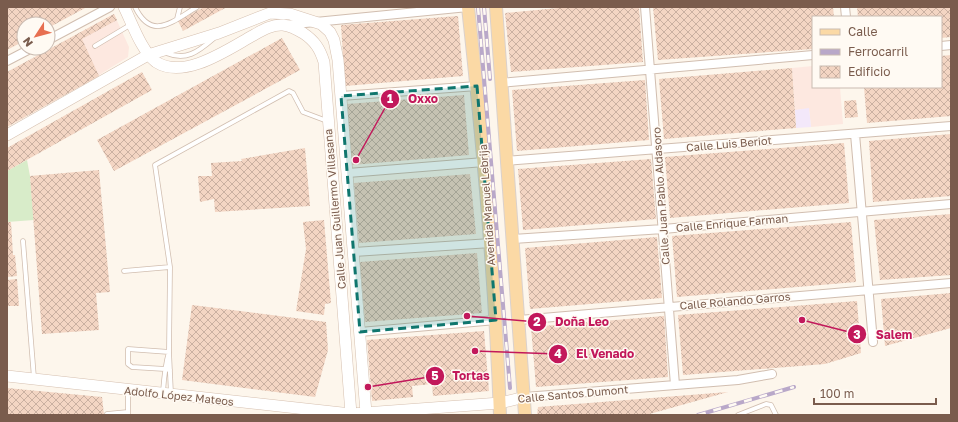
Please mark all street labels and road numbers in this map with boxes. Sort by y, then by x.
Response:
street label: Calle Juan Pablo Aldasoro [649,126,672,265]
street label: Calle Juan Guillermo Villasana [321,128,348,290]
street label: Calle Luis Beriot [686,133,772,154]
street label: Avenida Manuel Lebrija [476,144,497,266]
street label: Calle Enrique Farman [675,211,789,234]
street label: Calle Rolando Garros [679,289,791,312]
street label: Calle Santos Dumont [517,382,629,405]
street label: Adolfo López Mateos [124,383,235,408]

